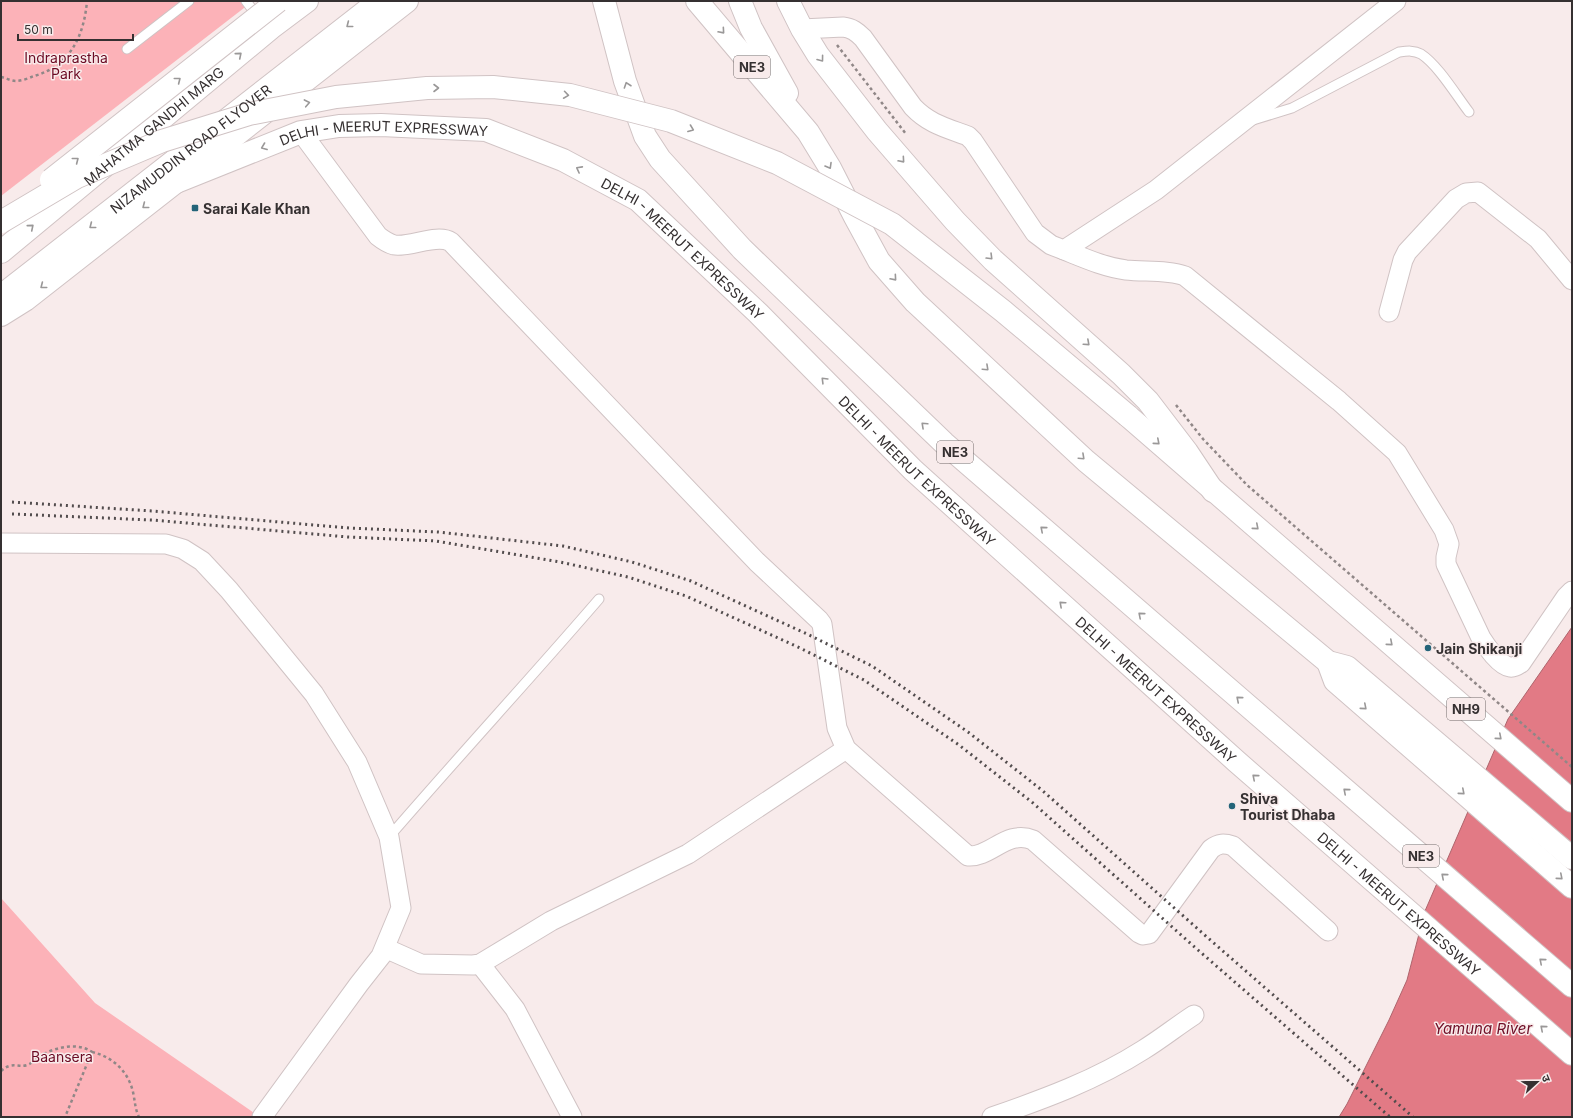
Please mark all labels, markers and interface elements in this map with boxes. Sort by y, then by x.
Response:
scale bar [18,16,133,42]
one-way arrow [346,20,353,27]
text: 50 m [24,22,53,37]
one-way arrow [717,26,724,34]
park label: Indraprastha Park [24,49,108,82]
one-way arrow [234,52,242,59]
one-way arrow [816,55,824,62]
road number: NE3 [734,56,770,78]
street label: MAHATMA GANDHI MARG [80,63,227,189]
one-way arrow [173,77,180,84]
street label: NIZAMUDDIN ROAD FLYOVER [106,80,274,216]
one-way arrow [623,82,632,89]
one-way arrow [433,84,439,92]
one-way arrow [563,90,569,99]
one-way arrow [304,99,311,107]
street label: DELHI - MEERUT EXPRESSWAY [277,116,489,148]
one-way arrow [688,124,695,132]
one-way arrow [261,142,268,150]
one-way arrow [898,156,905,163]
one-way arrow [71,158,78,165]
one-way arrow [824,162,831,169]
one-way arrow [576,166,583,173]
street label: DELHI - MEERUT EXPRESSWAY [599,174,768,323]
place label: Sarai Kale Khan [203,200,310,217]
one-way arrow [143,201,150,208]
marker: Sarai Kale Khan [190,203,200,213]
one-way arrow [89,221,96,228]
one-way arrow [26,225,34,232]
one-way arrow [985,252,992,260]
one-way arrow [889,273,896,280]
one-way arrow [40,281,47,288]
one-way arrow [1082,339,1089,346]
one-way arrow [982,364,989,371]
one-way arrow [821,377,829,385]
street label: DELHI - MEERUT EXPRESSWAY [836,392,1000,550]
one-way arrow [922,422,929,429]
one-way arrow [1153,437,1160,444]
road number: NE3 [937,441,973,463]
one-way arrow [1077,452,1085,459]
one-way arrow [1251,522,1258,529]
one-way arrow [1040,527,1048,534]
one-way arrow [1059,601,1066,608]
one-way arrow [1138,612,1146,619]
street label: DELHI - MEERUT EXPRESSWAY [1073,613,1241,766]
one-way arrow [1385,638,1393,646]
place label: Jain Shikanji [1436,640,1523,657]
marker: Jain Shikanji [1423,643,1433,653]
one-way arrow [1237,697,1244,704]
road number: NH9 [1447,698,1485,720]
one-way arrow [1359,702,1367,709]
one-way arrow [1494,733,1502,740]
one-way arrow [1252,775,1259,782]
one-way arrow [1458,787,1465,794]
one-way arrow [1343,788,1350,795]
place label: Shiva Tourist Dhaba [1240,790,1335,823]
marker: Shiva Tourist Dhaba [1227,801,1237,811]
street label: DELHI - MEERUT EXPRESSWAY [1315,828,1485,979]
road number: NE3 [1403,845,1439,867]
one-way arrow [1556,872,1563,879]
one-way arrow [1441,873,1449,880]
one-way arrow [1540,958,1547,965]
water label: Yamuna River [1434,1019,1532,1038]
one-way arrow [1540,1026,1547,1033]
park label: Baansera [31,1048,93,1065]
north arrow [1517,1062,1557,1102]
text: उ [1539,1073,1554,1084]

